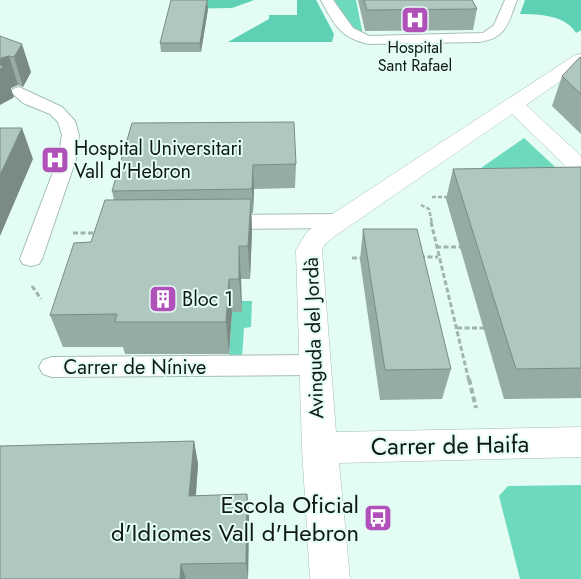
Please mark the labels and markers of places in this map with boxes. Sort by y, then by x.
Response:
hospital icon: Hospital Sant Rafael [400,5,430,35]
place label: Hospital Sant Rafael [378,36,452,77]
place label: Hospital Universitari Vall d'Hebron [74,134,243,186]
hospital icon: Hospital Universitari Vall d'Hebron [40,145,70,175]
building icon: Bloc 1 [148,284,178,314]
place label: Bloc 1 [182,285,233,314]
place label: Escola Oficial d'Idiomes Vall d'Hebron [111,487,359,550]
bus stop icon: Escola Oficial d'Idiomes Vall d'Hebron [363,503,393,533]

